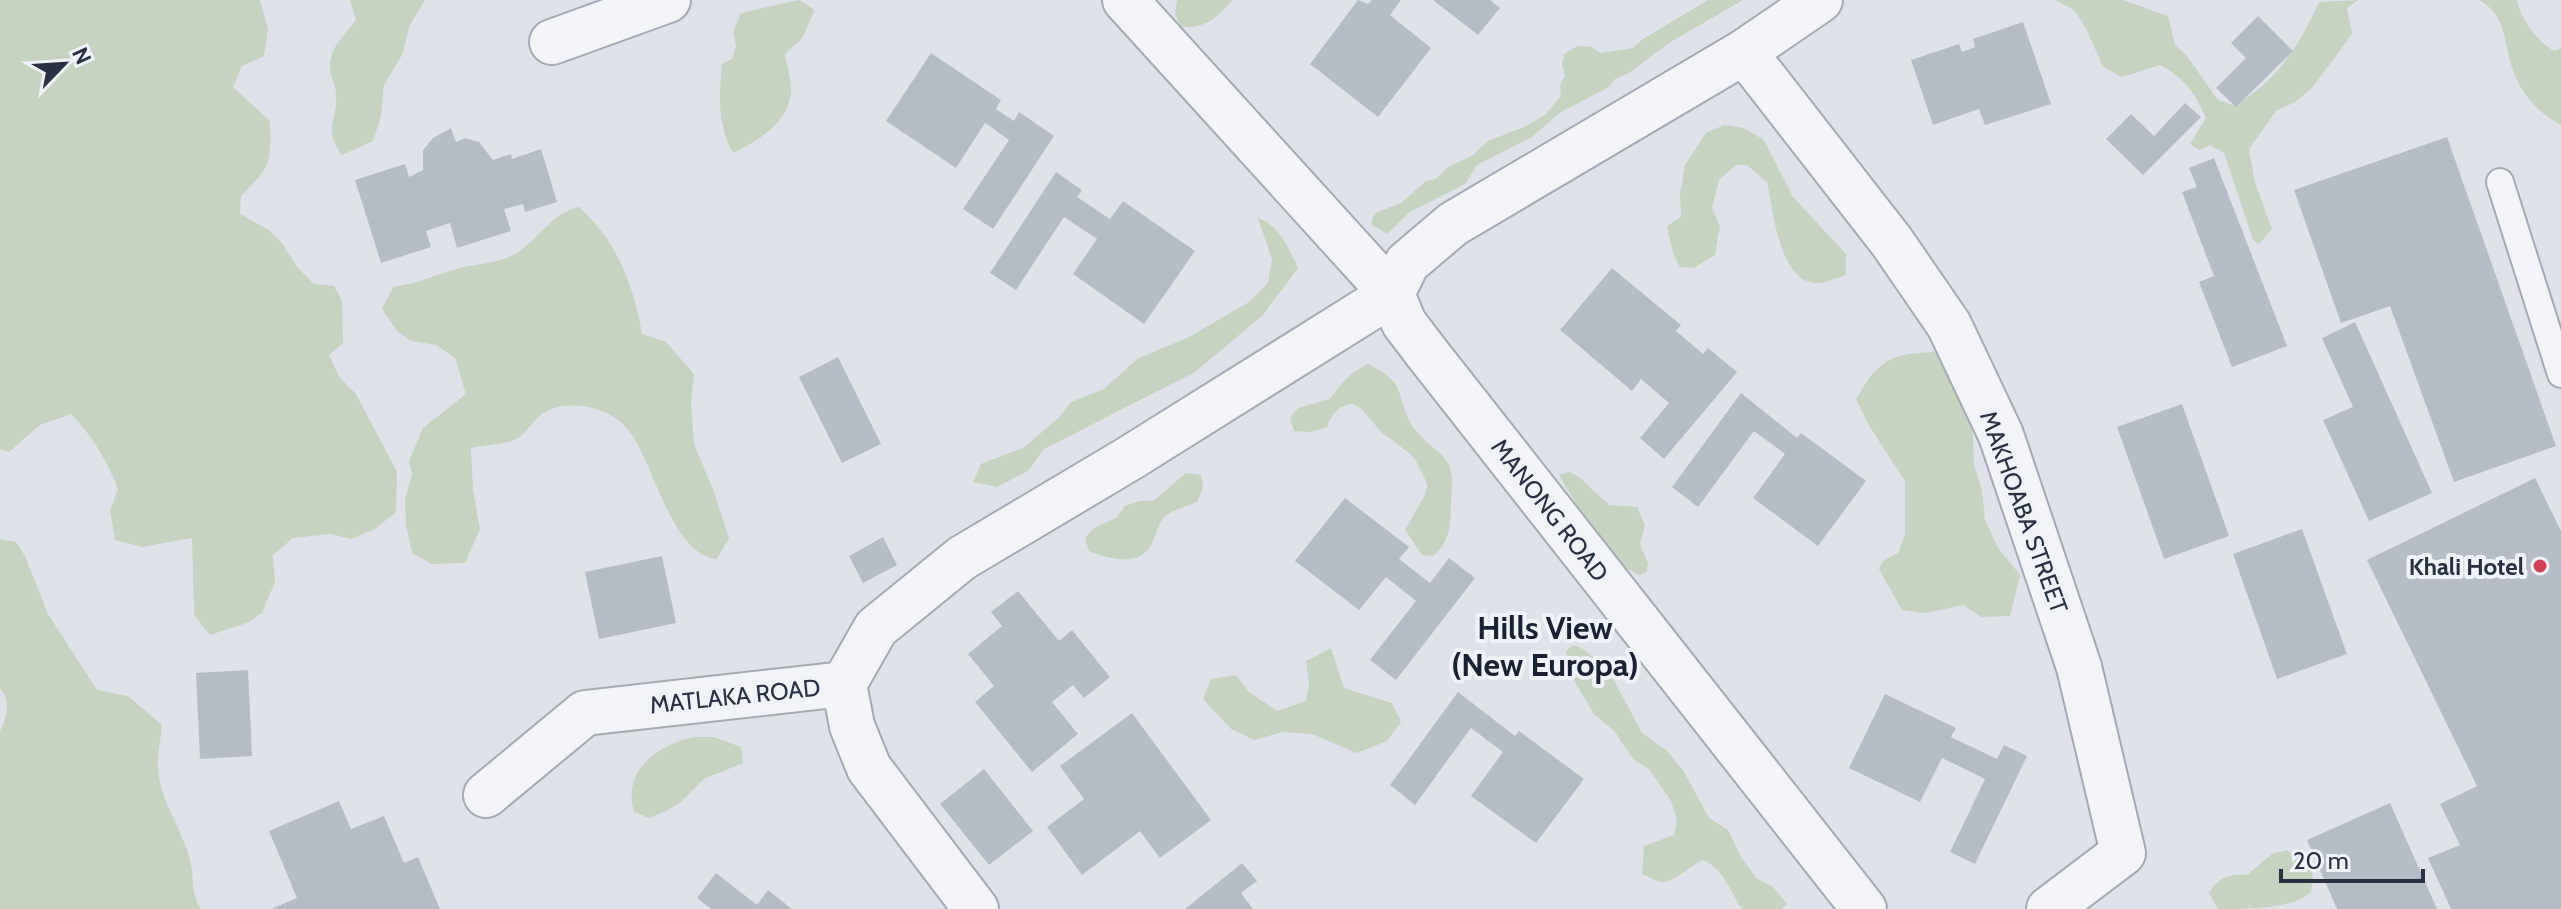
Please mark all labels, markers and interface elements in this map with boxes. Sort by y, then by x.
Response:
north arrow [24,24,104,104]
text: N [66,43,97,69]
street label: MAKHOABA STREET [1974,407,2074,617]
street label: MANONG ROAD [1485,433,1615,587]
place label: Khali Hotel [2409,552,2524,581]
marker: Khali Hotel [2531,557,2549,575]
district label: Hills View (New Europa) [1451,608,1639,684]
street label: MATLAKA ROAD [648,673,822,719]
scale bar [2281,833,2423,883]
text: 20 m [2293,846,2349,875]

